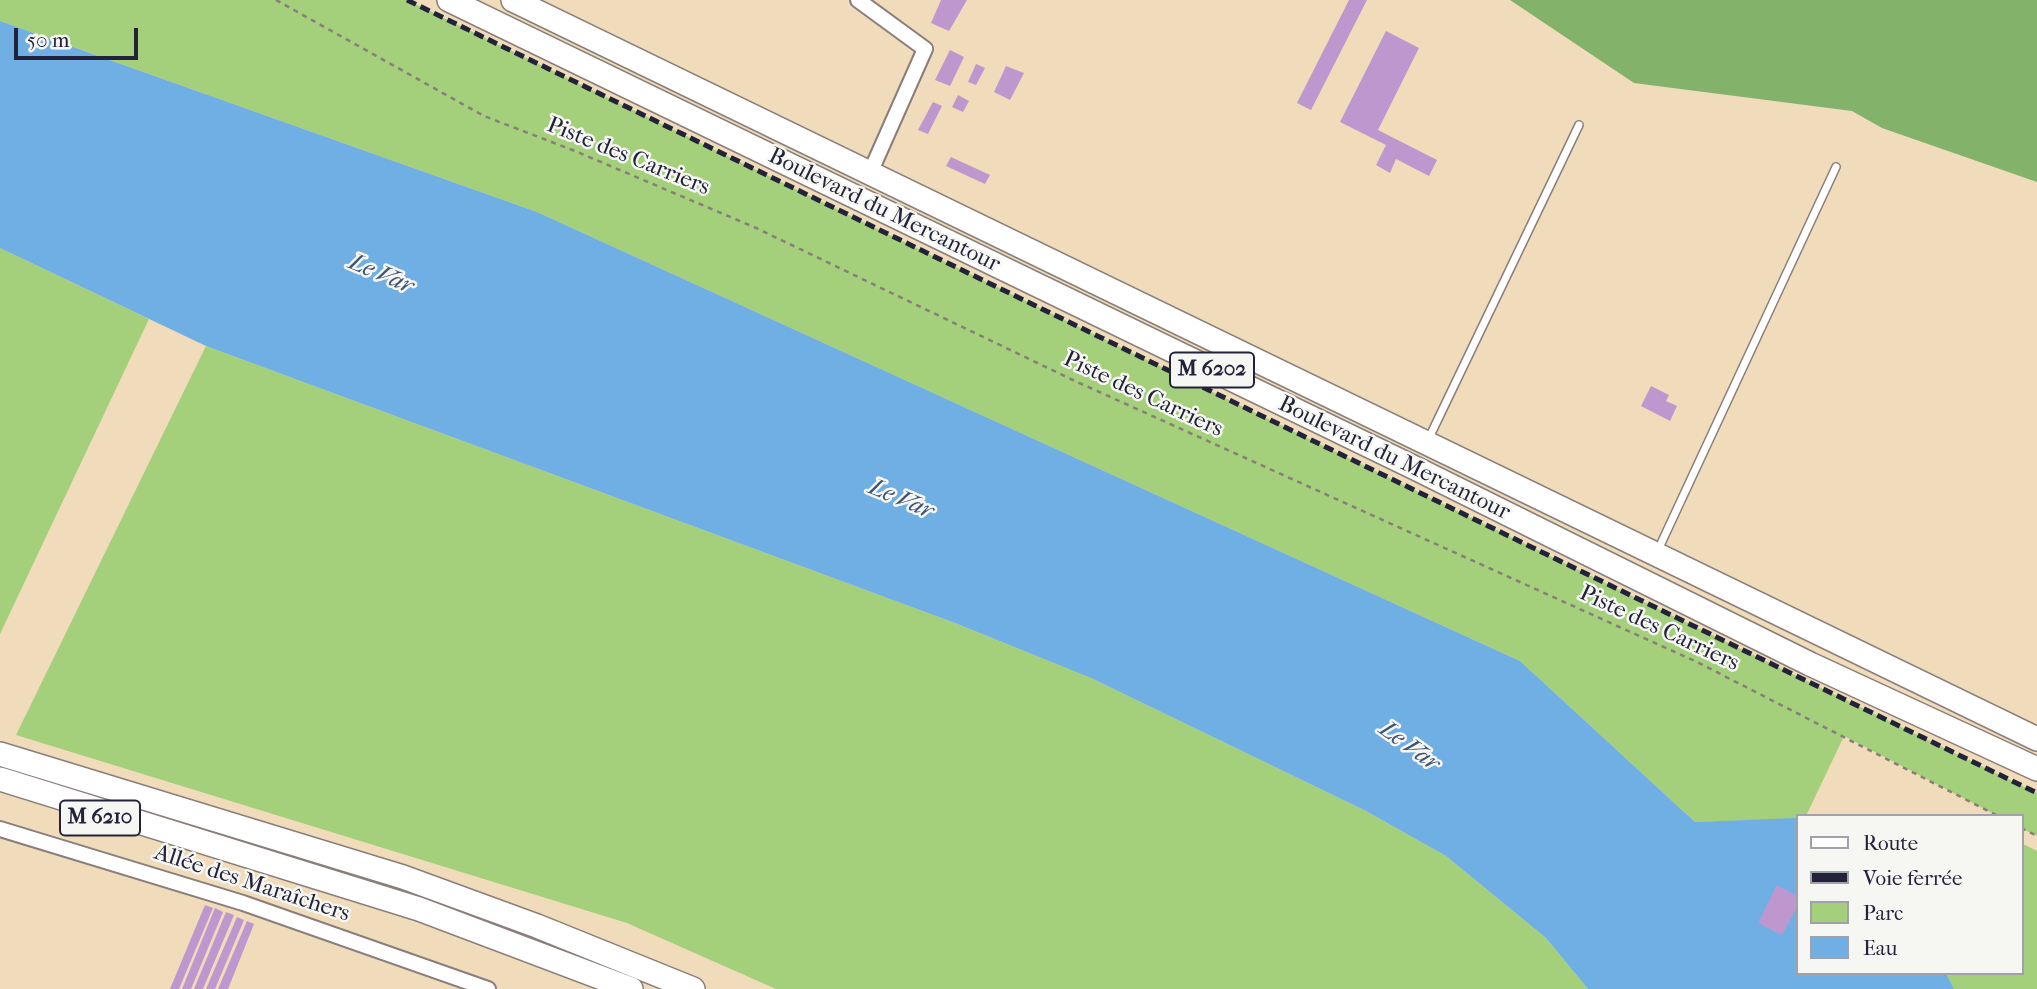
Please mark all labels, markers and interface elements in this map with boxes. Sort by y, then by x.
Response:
scale bar [18,14,142,58]
text: 50 m [27,28,70,52]
street label: Piste des Carriers [543,112,713,202]
street label: Boulevard du Mercantour [764,143,1004,279]
water label: Le Var [344,249,418,301]
street label: Piste des Carriers [1059,346,1227,444]
road number: M 6202 [1170,352,1254,388]
street label: Boulevard du Mercantour [1274,391,1514,527]
water label: Le Var [864,474,938,526]
street label: Piste des Carriers [1575,580,1743,678]
water label: Le Var [1373,716,1445,778]
road number: M 6210 [60,800,140,836]
legend [1796,814,2023,975]
text: Route [1863,831,1918,855]
street label: Allée des Maraîchers [151,839,353,929]
text: Voie ferrée [1863,866,1962,890]
text: Parc [1863,901,1903,925]
text: Eau [1863,936,1897,960]

